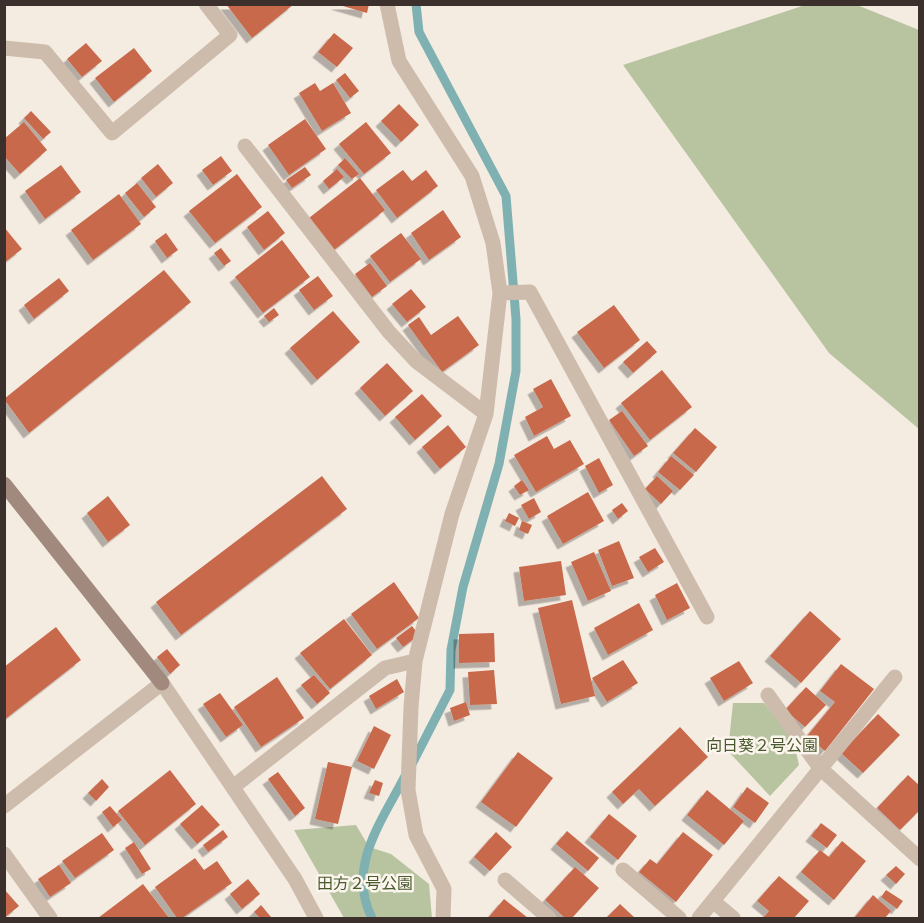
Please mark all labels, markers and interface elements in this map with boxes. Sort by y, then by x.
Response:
park label: 向日葵２号公園 [706,736,818,755]
park label: 田方２号公園 [317,874,413,893]

